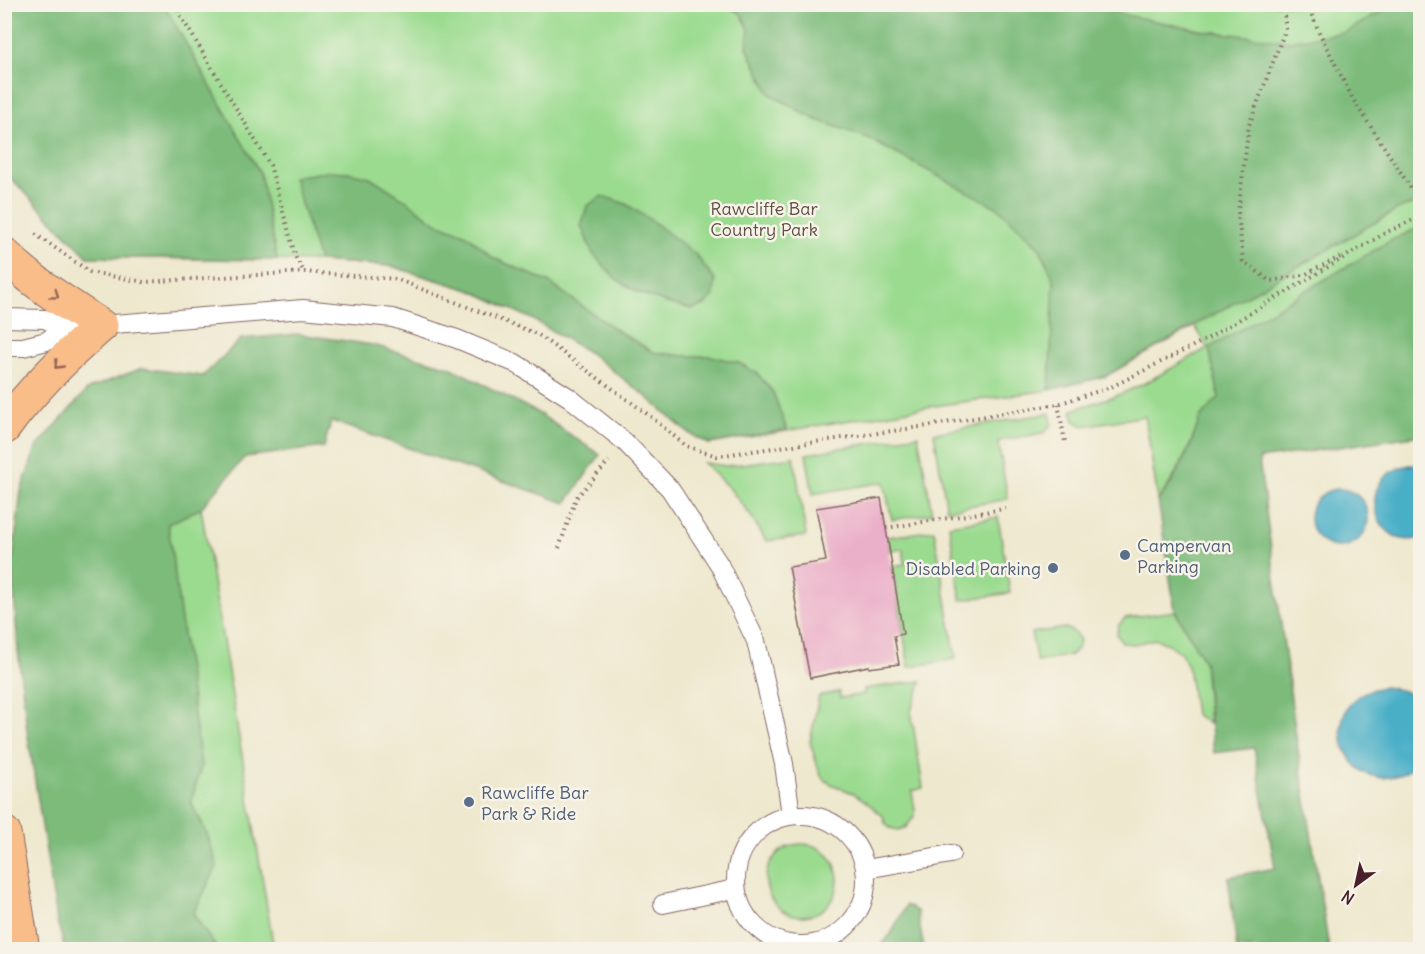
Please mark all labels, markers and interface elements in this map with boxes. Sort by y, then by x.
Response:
park label: Rawcliffe Bar Country Park [710,197,819,241]
one-way arrow [49,288,60,299]
one-way arrow [54,357,65,368]
place label: Campervan Parking [1137,534,1231,578]
marker: Campervan Parking [1118,548,1132,562]
place label: Disabled Parking [906,557,1041,580]
marker: Disabled Parking [1046,561,1060,575]
place label: Rawcliffe Bar Park & Ride [481,781,589,825]
marker: Rawcliffe Bar Park & Ride [462,795,476,809]
north arrow [1326,855,1386,915]
text: N [1338,886,1358,909]

